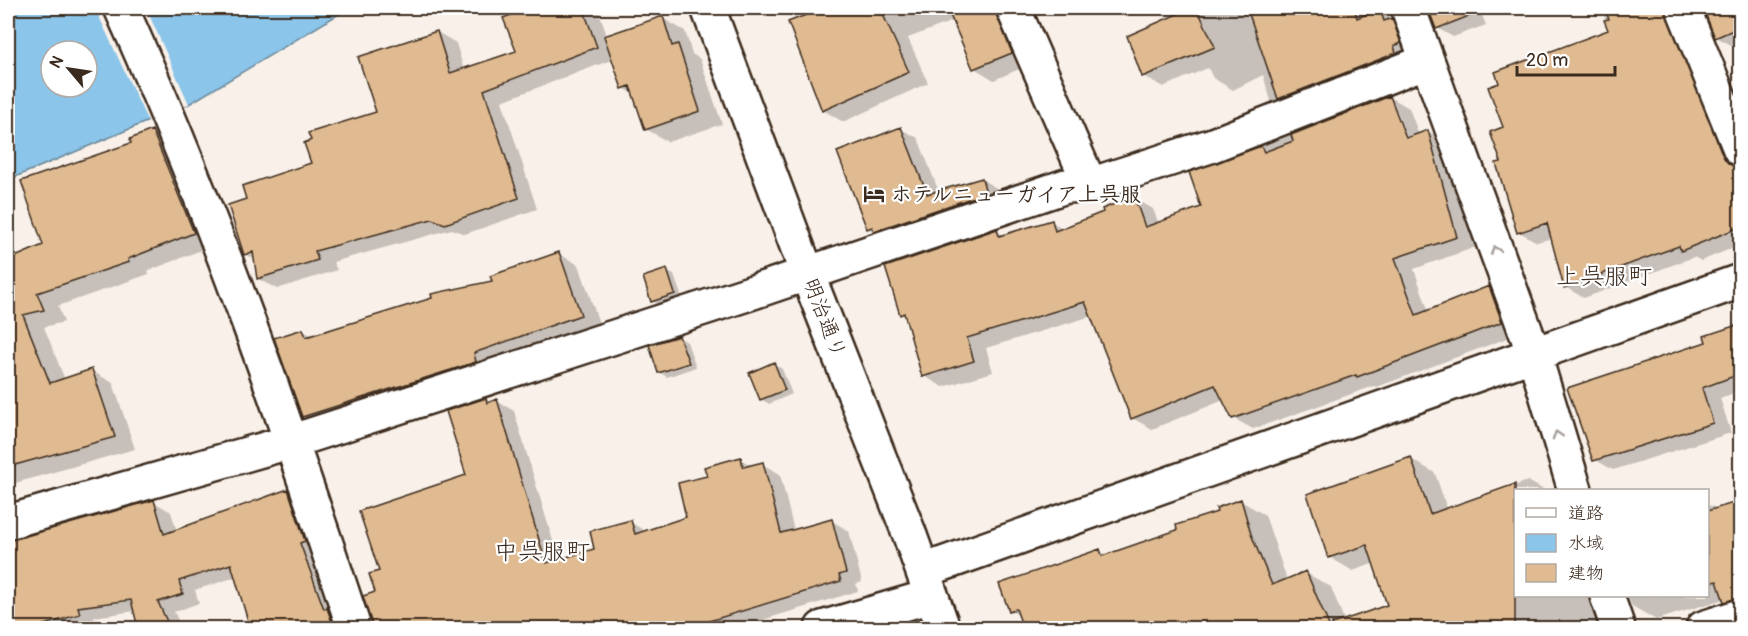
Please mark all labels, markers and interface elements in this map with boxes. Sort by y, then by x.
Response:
north arrow [39,39,99,99]
scale bar [1517,39,1614,77]
text: 20 m [1526,49,1568,72]
text: N [45,52,68,72]
place label: ホテルニューガイア上呉服 [891,181,1141,208]
hotel icon: ホテルニューガイア上呉服 [862,182,886,206]
one-way arrow [1490,245,1502,256]
district label: 上呉服町 [1556,262,1652,291]
street label: 明治通り [797,274,852,362]
one-way arrow [1552,430,1564,441]
legend [1514,489,1709,597]
text: 道路 [1568,502,1604,525]
text: 水域 [1568,532,1604,555]
district label: 中呉服町 [494,537,590,566]
text: 建物 [1568,562,1604,585]

